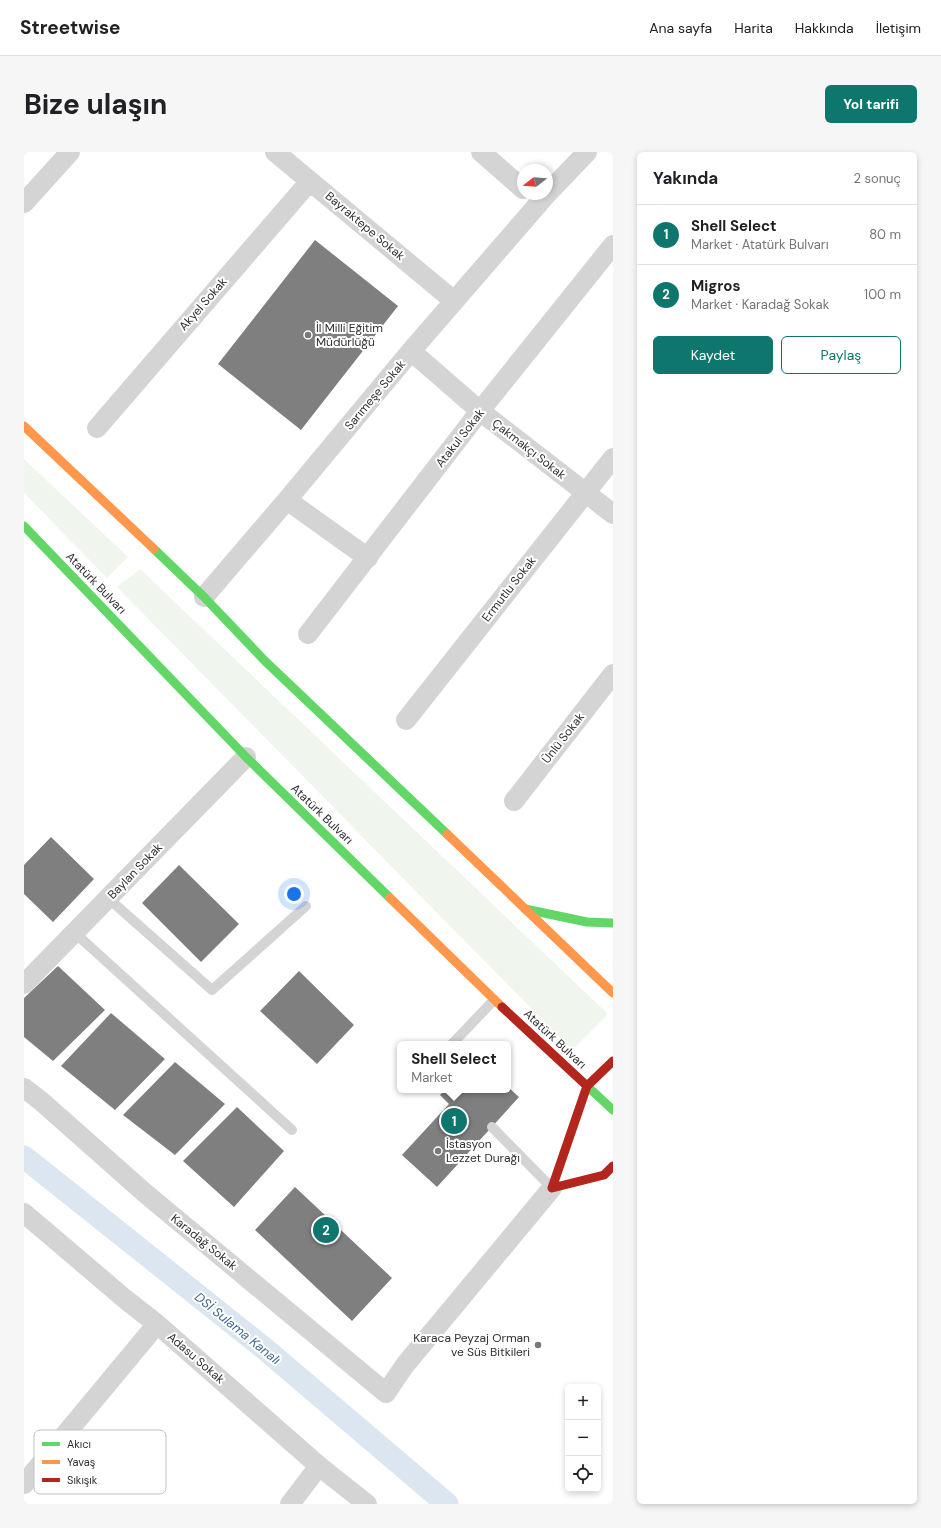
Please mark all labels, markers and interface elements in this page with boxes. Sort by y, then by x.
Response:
text: Streetwise [20,15,121,40]
text: Ana sayfa [649,19,712,37]
text: Harita [734,19,773,37]
text: Hakkında [795,19,854,37]
text: İletişim [876,19,921,37]
button: Yol tarifi [825,85,917,123]
text: Bize ulaşın [24,86,167,123]
north arrow [517,164,553,200]
text: Yakında [653,167,718,189]
text: 2 sonuç [853,170,901,187]
street label: Bayraktepe Sokak [322,188,408,264]
text: Shell Select [691,216,777,236]
text: 1 [664,226,668,243]
text: 80 m [869,226,901,243]
text: Market · Atatürk Bulvarı [691,236,829,253]
street label: Akyel Sokak [175,274,231,334]
text: Migros [691,276,740,296]
text: 2 [662,286,670,303]
text: 100 m [864,286,901,303]
text: Market · Karadağ Sokak [691,296,829,313]
place label: İl Milli Eğitim Müdürlüğü [316,320,383,350]
marker: İl Milli Eğitim Müdürlüğü [303,330,313,340]
button: Kaydet [653,336,773,374]
button: Paylaş [781,336,901,374]
street label: Sarımeşe Sokak [341,357,409,433]
street label: Atakul Sokak [432,405,488,471]
street label: Çakmakçı Sokak [489,415,569,483]
street label: Atatürk Bulvarı [62,549,130,617]
street label: Ermutlu Sokak [478,553,540,625]
street label: Ünlü Sokak [538,709,588,767]
street label: Atatürk Bulvarı [288,780,356,848]
street label: Baylan Sokak [104,839,166,903]
your location [284,884,304,904]
street label: Atatürk Bulvarı [520,1006,590,1072]
popup [397,1041,511,1093]
text: Shell Select [411,1049,497,1069]
text: Market [411,1069,452,1086]
pin: 1 [441,1106,467,1136]
place label: İstasyon Lezzet Durağı [446,1136,520,1166]
marker: İstasyon Lezzet Durağı [433,1146,443,1156]
street label: Karadağ Sokak [168,1210,240,1274]
pin: 2 [313,1215,339,1245]
water label: DSİ Sulama Kanalı [191,1288,284,1368]
street label: Adasu Sokak [164,1329,228,1387]
place label: Karaca Peyzaj Orman ve Süs Bitkileri [413,1330,530,1360]
marker: Karaca Peyzaj Orman ve Süs Bitkileri [533,1340,543,1350]
map controls [565,1384,601,1492]
button: + [565,1384,601,1420]
button: − [565,1420,601,1456]
legend [34,1430,166,1494]
text: Akıcı [67,1437,91,1451]
text: Yavaş [67,1455,95,1469]
button: locate [565,1456,601,1492]
text: Sıkışık [67,1473,98,1487]

